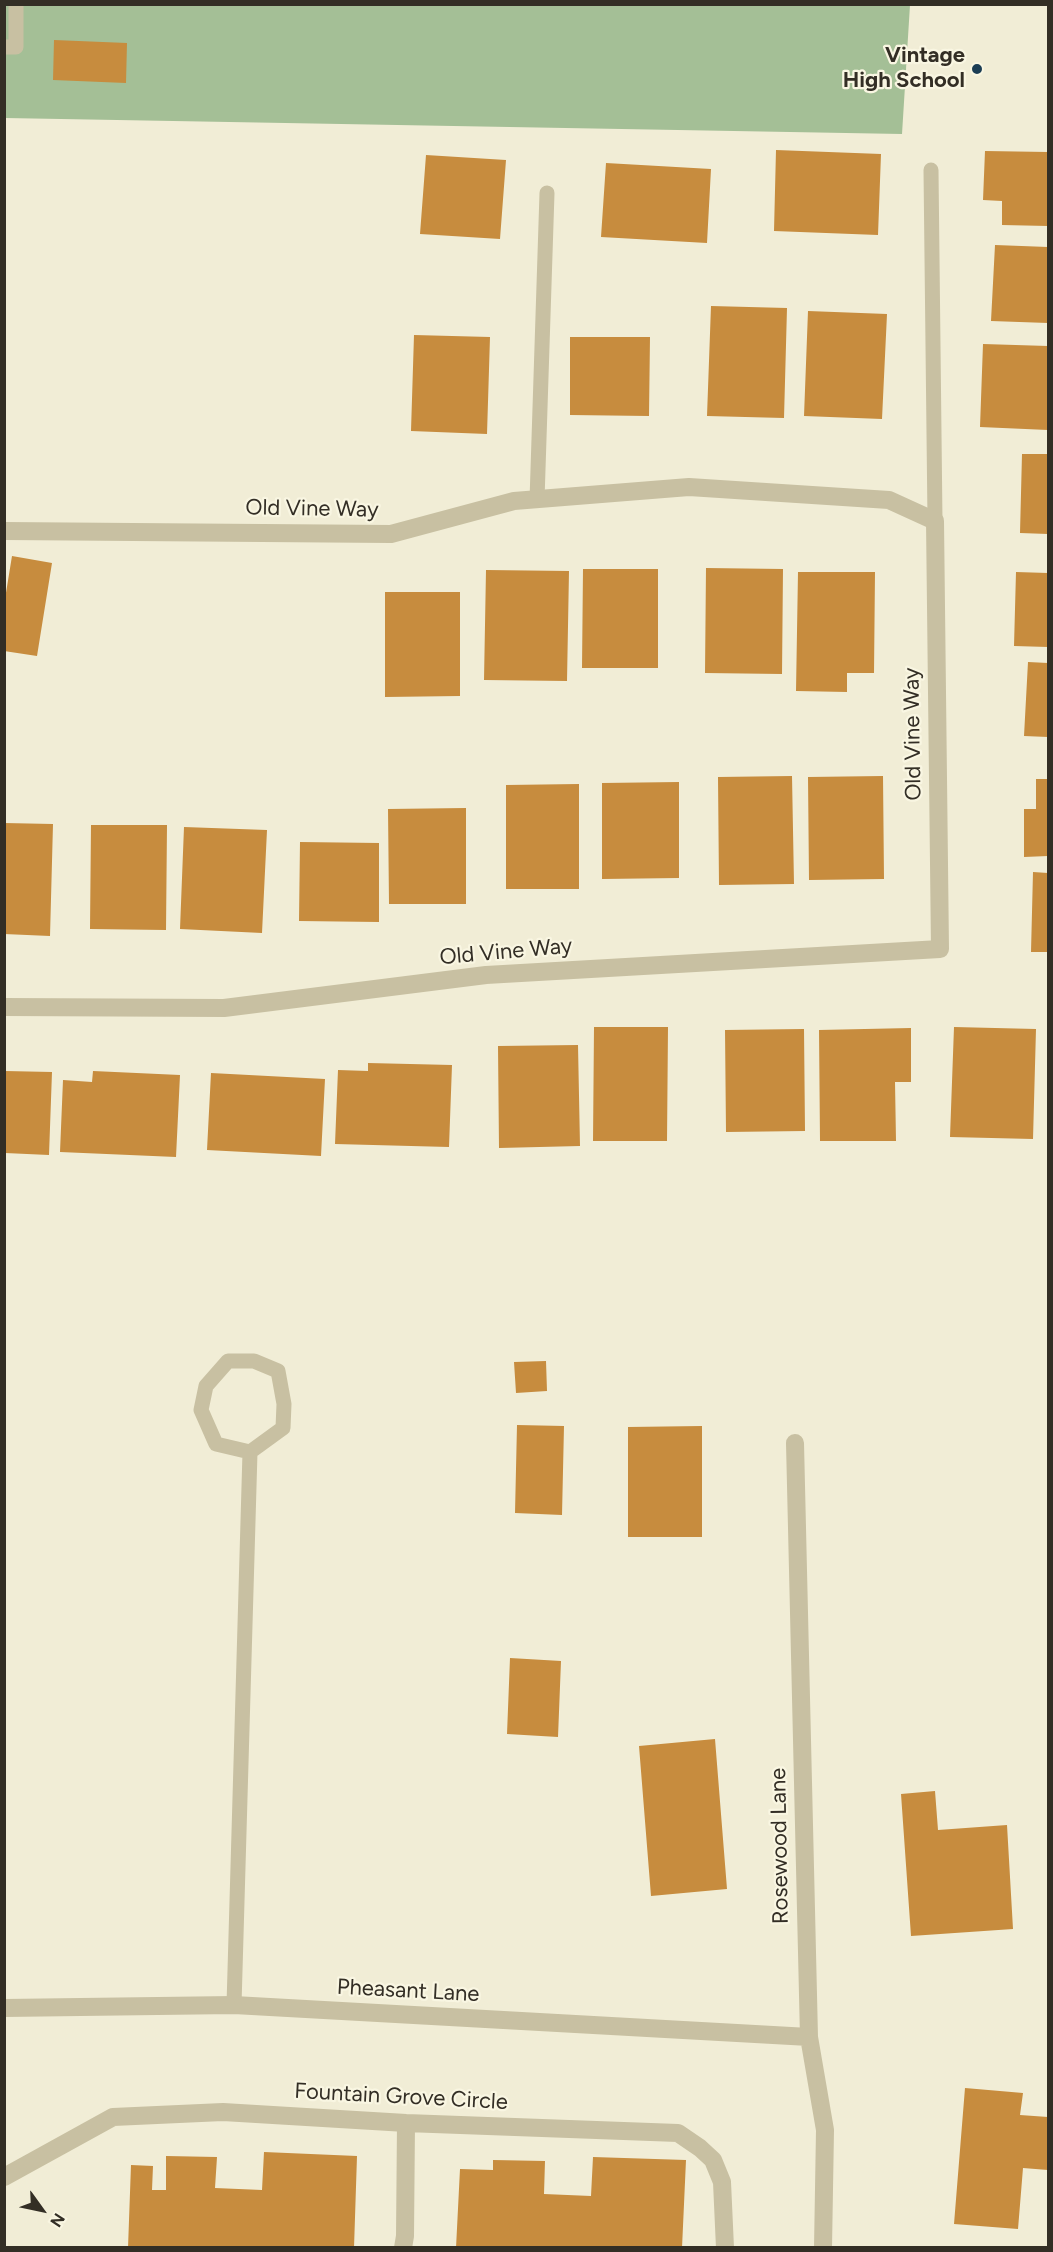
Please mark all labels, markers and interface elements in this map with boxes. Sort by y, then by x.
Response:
place label: Vintage High School [843,43,965,94]
marker: Vintage High School [970,62,984,76]
street label: Old Vine Way [245,495,379,523]
street label: Old Vine Way [899,667,927,801]
street label: Old Vine Way [439,933,573,971]
street label: Rosewood Lane [765,1768,795,1924]
street label: Pheasant Lane [336,1974,480,2008]
street label: Fountain Grove Circle [294,2078,508,2116]
north arrow [12,2180,72,2240]
text: N [46,2210,69,2230]

